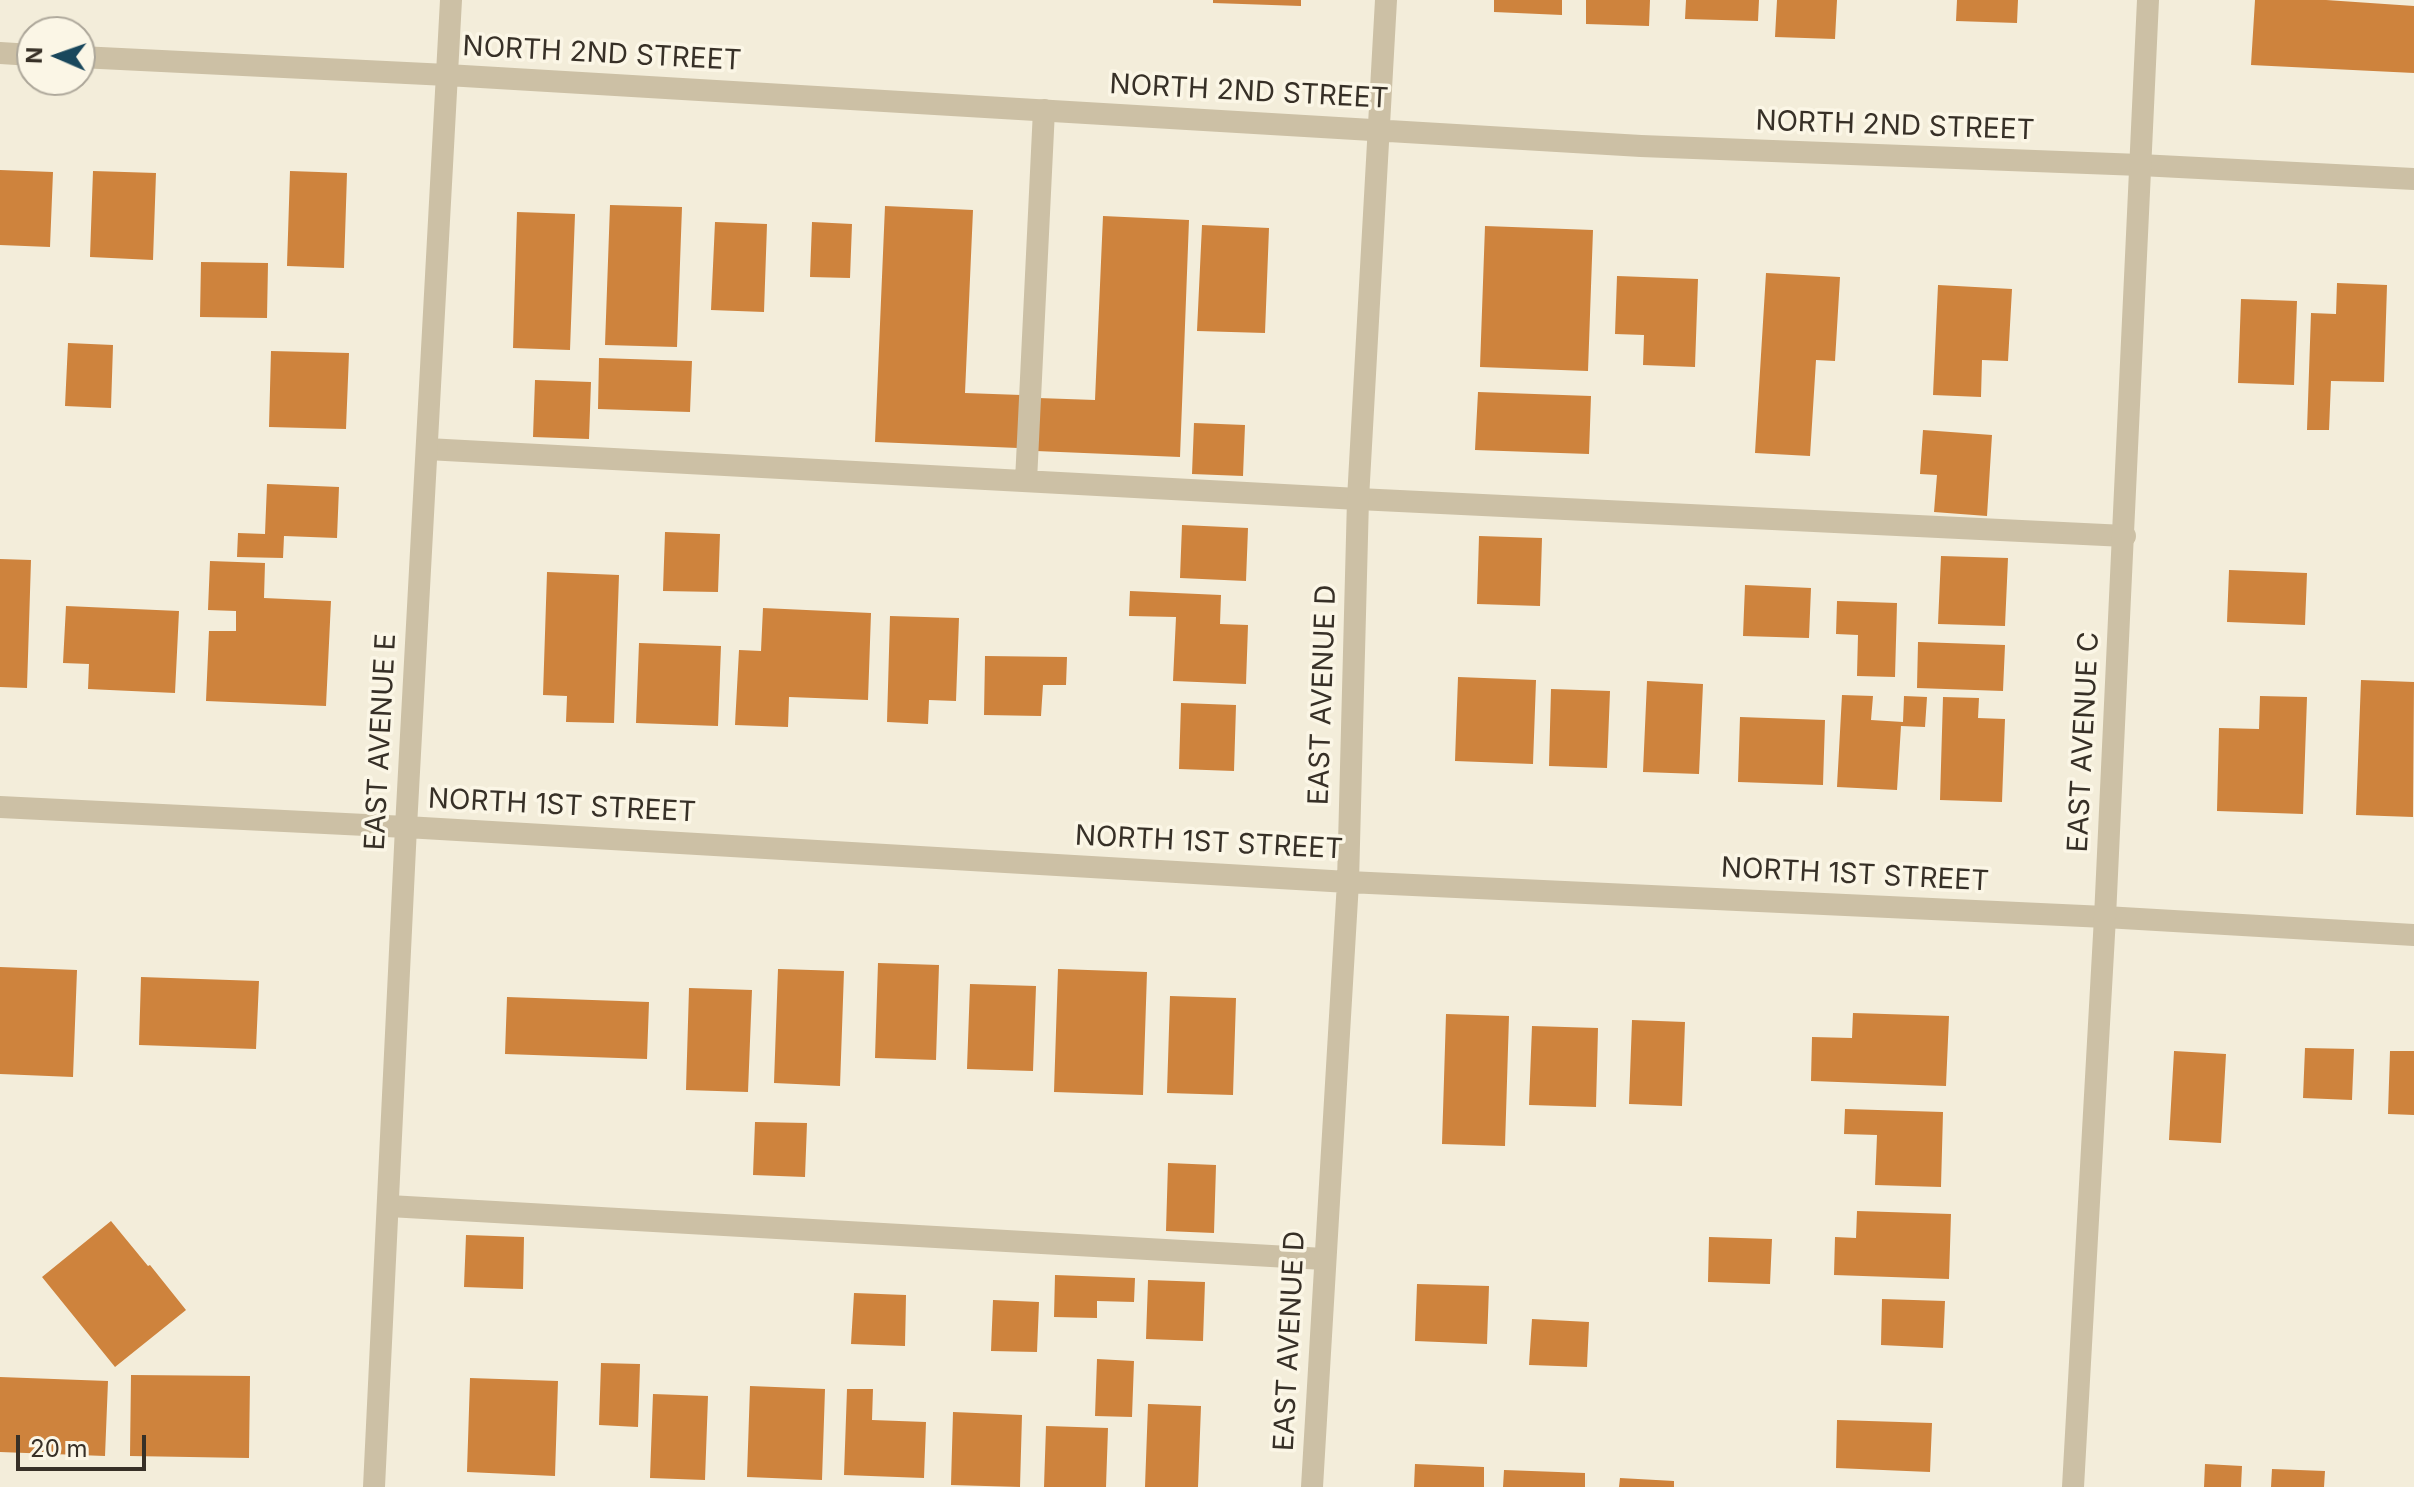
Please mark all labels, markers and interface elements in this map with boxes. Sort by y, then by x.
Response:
north arrow [16,16,96,96]
street label: NORTH 2ND STREET [462,30,742,78]
text: N [21,46,47,64]
street label: NORTH 2ND STREET [1109,68,1389,116]
street label: NORTH 2ND STREET [1755,104,2035,148]
street label: EAST AVENUE D [1302,584,1344,806]
street label: EAST AVENUE C [2061,631,2107,853]
street label: EAST AVENUE E [359,633,403,851]
street label: NORTH 1ST STREET [427,782,697,830]
street label: NORTH 1ST STREET [1074,819,1344,867]
street label: NORTH 1ST STREET [1720,851,1990,899]
street label: EAST AVENUE D [1267,1230,1313,1452]
scale bar [20,1419,150,1469]
text: 20 m [30,1434,88,1463]

